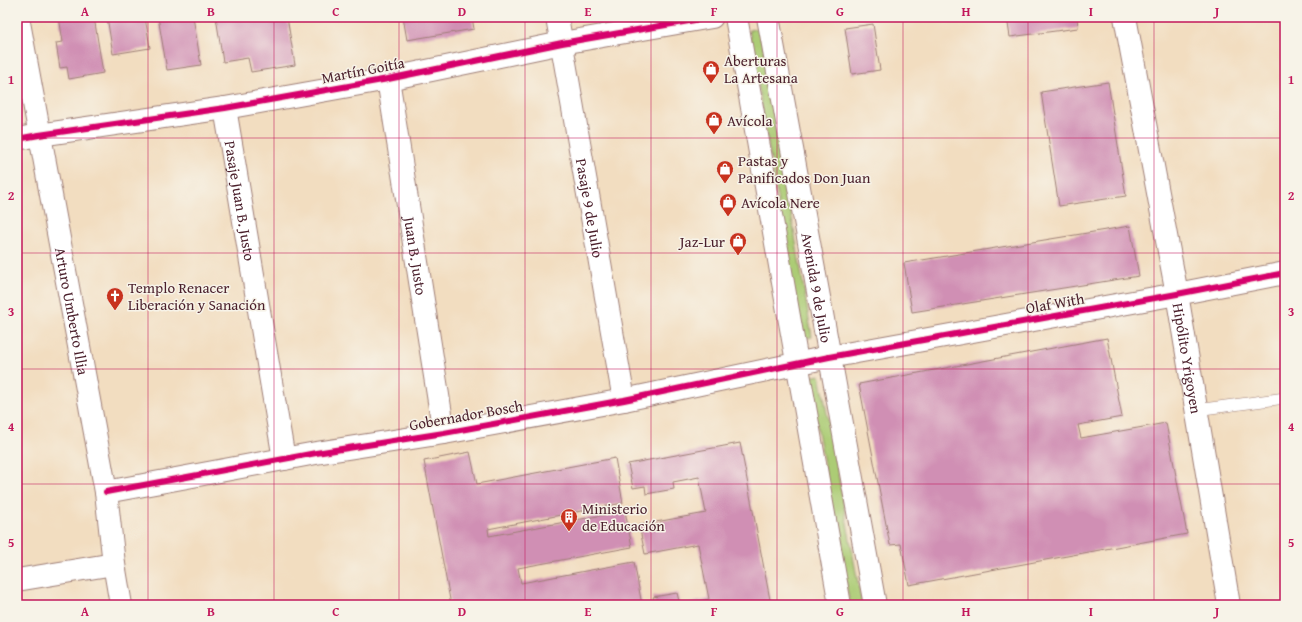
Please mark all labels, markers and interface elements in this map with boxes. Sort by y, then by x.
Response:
text: A [81,2,90,21]
text: B [207,2,215,21]
text: C [332,2,340,21]
text: D [458,2,466,21]
text: E [585,2,592,21]
text: F [711,2,718,21]
text: G [836,2,844,21]
text: H [961,2,971,21]
text: I [1089,2,1093,21]
text: J [1213,2,1220,21]
place label: Aberturas La Artesana [724,50,798,88]
street label: Martín Goitía [320,52,406,88]
shop icon: Aberturas La Artesana [701,59,721,84]
text: 1 [8,70,14,89]
text: 1 [1288,70,1294,89]
shop icon: Avícola [704,110,724,135]
place label: Avícola [727,110,773,131]
street label: Pasaje Juan B. Justo [220,139,261,263]
place label: Pastas y Panificados Don Juan [738,150,871,188]
street label: Pasaje 9 de Julio [571,157,609,260]
shop icon: Pastas y Panificados Don Juan [715,159,735,184]
text: 2 [8,186,15,205]
text: 2 [1288,186,1295,205]
shop icon: Avícola Nere [718,192,738,217]
place label: Avícola Nere [741,192,820,213]
street label: Juan B. Justo [399,213,433,297]
place label: Jaz-Lur [678,231,725,252]
shop icon: Jaz-Lur [728,231,748,256]
street label: Avenida 9 de Julio [797,231,838,345]
street label: Arturo Umberto Illia [50,245,95,377]
place label: Templo Renacer Liberación y Sanación [128,277,266,315]
church icon: Templo Renacer Liberación y Sanación [105,286,125,311]
street label: Olaf With [1024,287,1087,318]
street label: Hipólito Yrigoyen [1168,301,1207,416]
text: 3 [8,302,14,321]
text: 3 [1288,302,1294,321]
street label: Gobernador Bosch [408,395,525,435]
text: 4 [8,417,15,436]
text: 4 [1288,417,1295,436]
place label: Ministerio de Educación [582,498,665,536]
building icon: Ministerio de Educación [559,507,579,532]
text: 5 [8,533,15,552]
text: 5 [1288,533,1295,552]
text: A [81,602,90,621]
text: B [207,602,215,621]
text: C [332,602,340,621]
text: D [458,602,466,621]
text: E [585,602,592,621]
text: F [711,602,718,621]
text: G [836,602,844,621]
text: H [961,602,971,621]
text: I [1089,602,1093,621]
text: J [1213,602,1220,621]

